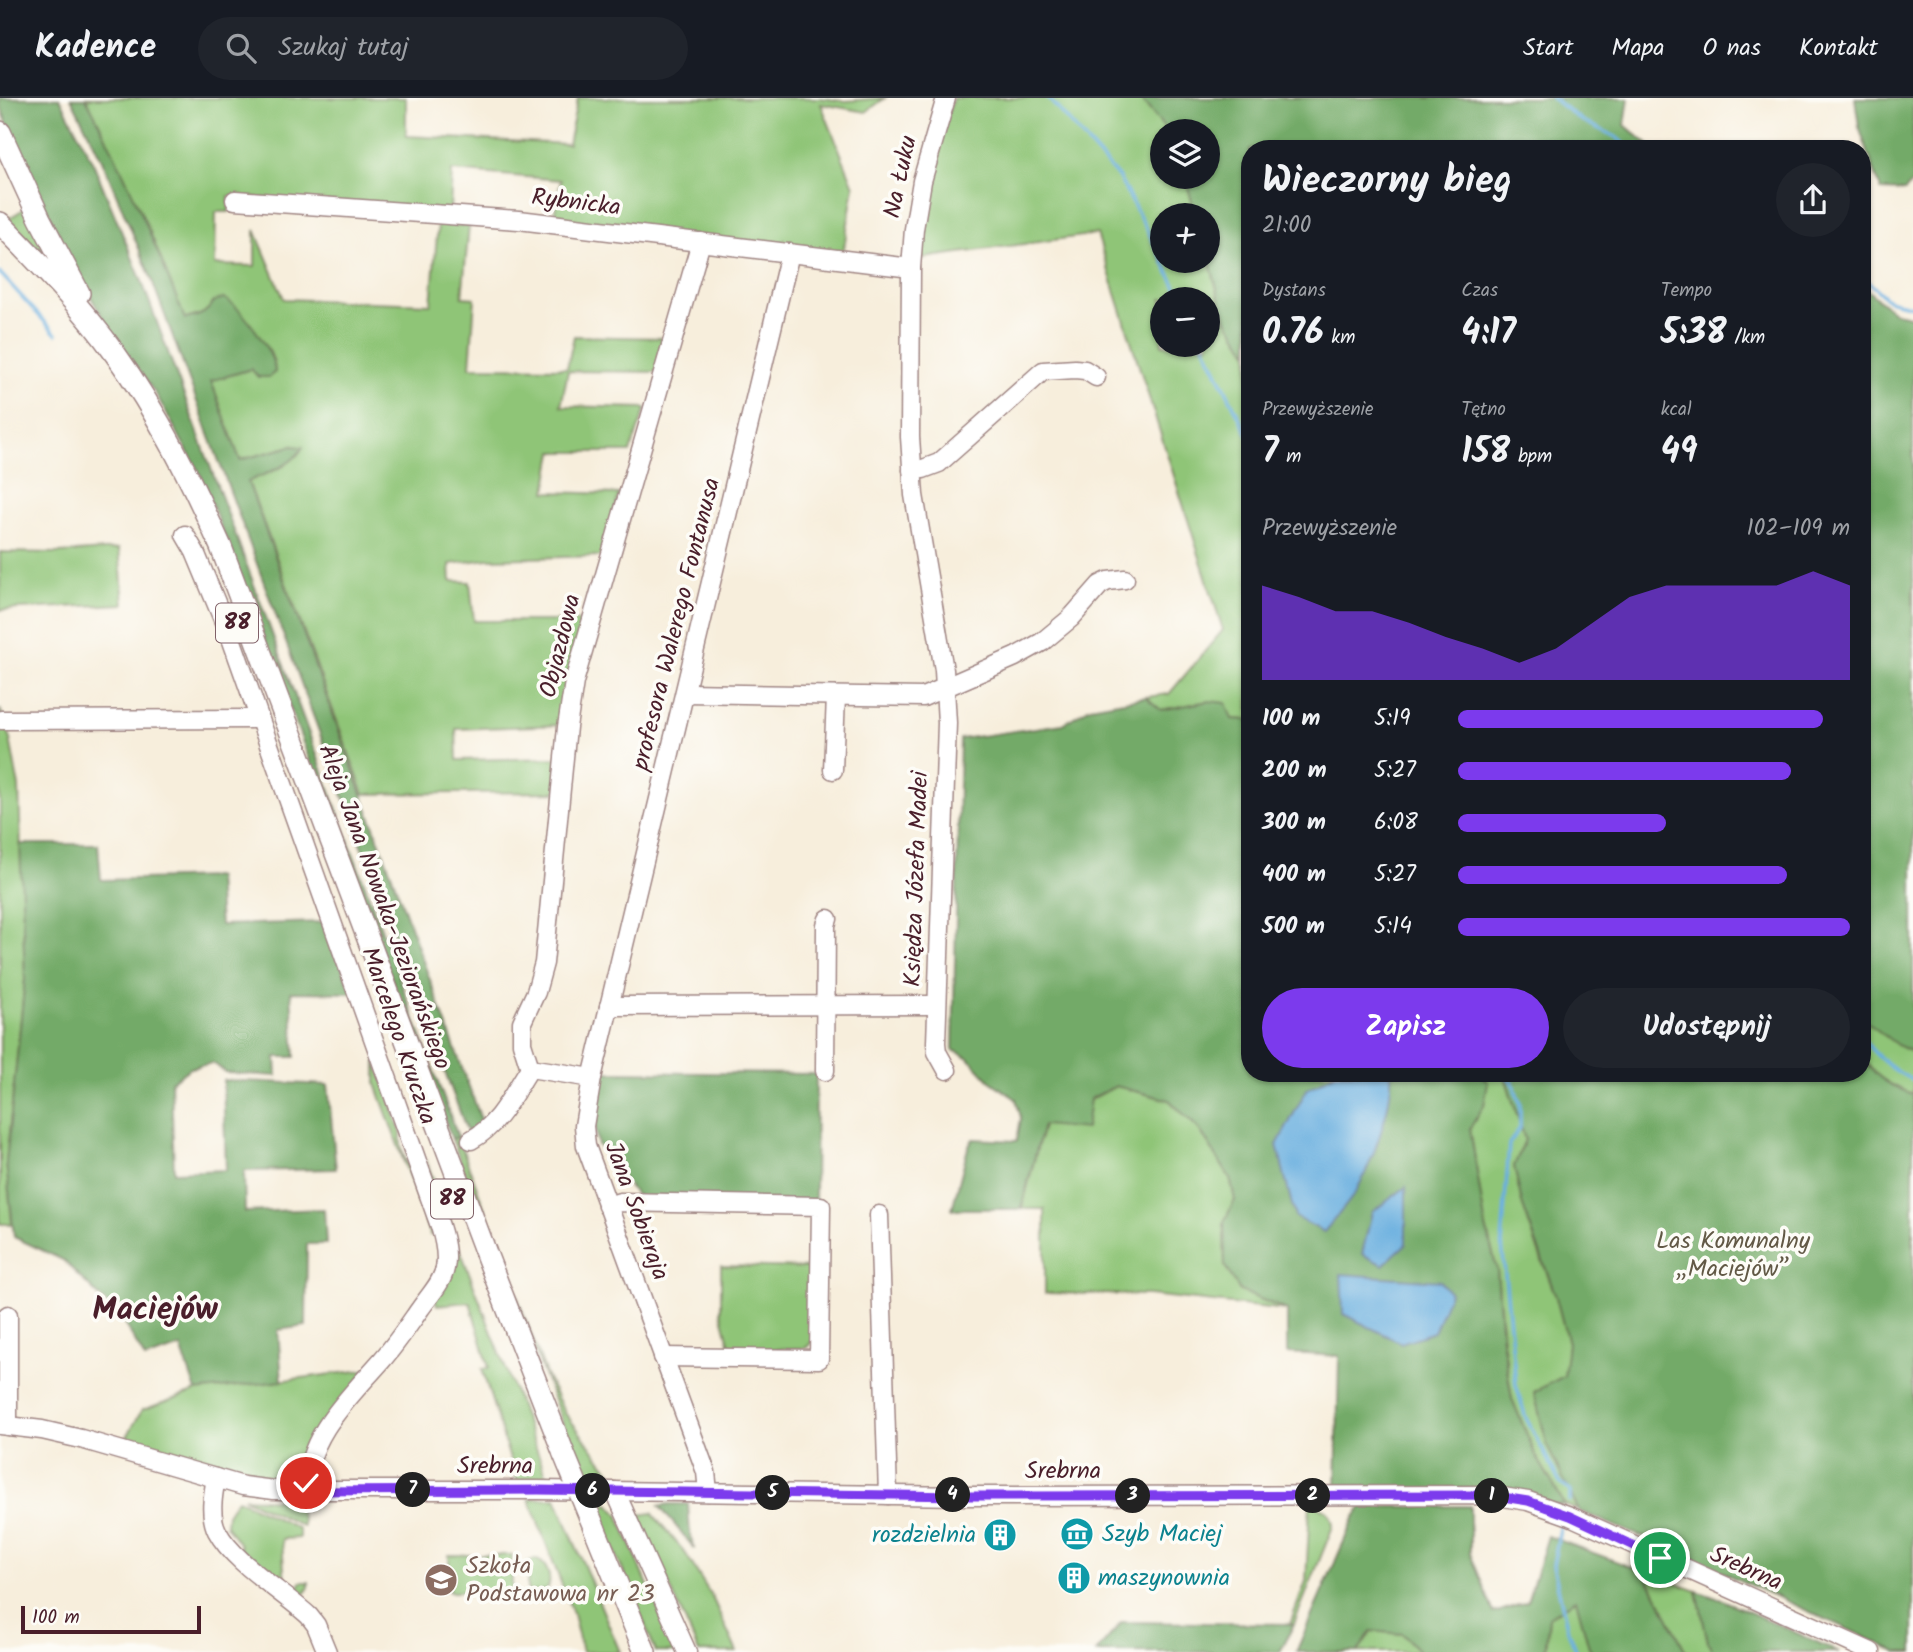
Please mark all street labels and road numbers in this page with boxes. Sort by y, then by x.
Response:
street label: Na Łuku [873,132,929,222]
street label: Rybnicka [529,178,623,228]
street label: profesora Walerego Fontanusa [622,474,732,775]
street label: Objazdowa [529,590,593,702]
road number: 88 [216,603,258,642]
street label: Aleja Jana Nowaka-Jeziorańskiego [307,739,461,1075]
street label: Księdza Józefa Madei [894,769,940,988]
street label: Marcelego Kruczka [349,942,447,1130]
street label: Jana Sobieraja [593,1136,679,1286]
road number: 88 [431,1180,473,1218]
street label: Srebrna [457,1447,533,1486]
street label: Srebrna [1025,1452,1101,1491]
street label: Srebrna [1703,1536,1789,1602]

